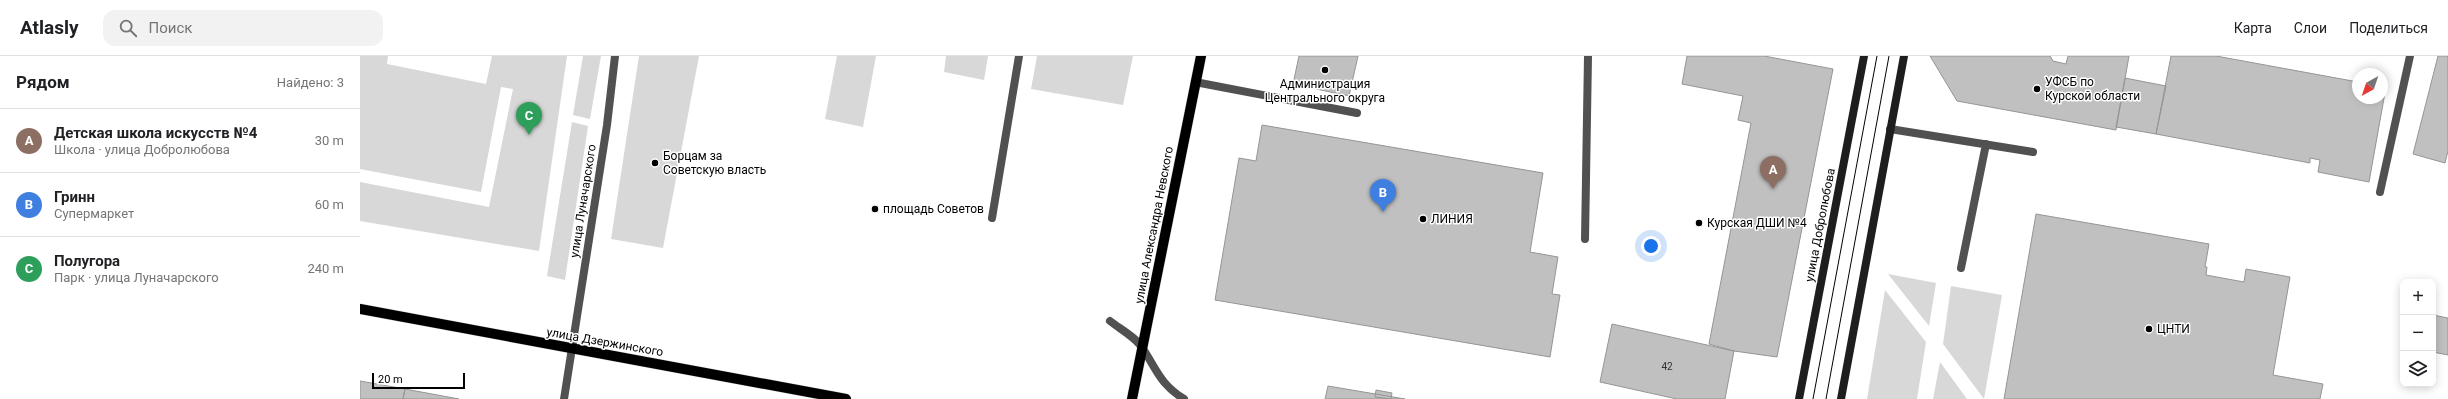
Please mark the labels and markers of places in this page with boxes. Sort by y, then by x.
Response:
marker: Администрация Центрального округа [1320,65,1330,75]
place label: УФСБ по Курской области [2045,75,2140,103]
place label: Администрация Центрального округа [1265,77,1385,105]
marker: УФСБ по Курской области [2032,84,2042,94]
pin: C [516,102,542,135]
place label: Борцам за Советскую власть [663,149,766,177]
pin: A [1760,156,1786,189]
marker: Борцам за Советскую власть [650,158,660,168]
pin: B [1370,179,1396,212]
place label: площадь Советов [883,202,984,216]
marker: площадь Советов [870,204,880,214]
place label: ЛИНИЯ [1431,212,1473,226]
marker: ЛИНИЯ [1418,214,1428,224]
place label: Курская ДШИ №4 [1707,216,1807,230]
marker: Курская ДШИ №4 [1694,218,1704,228]
place label: ЦНТИ [2157,322,2190,336]
marker: ЦНТИ [2144,324,2154,334]

